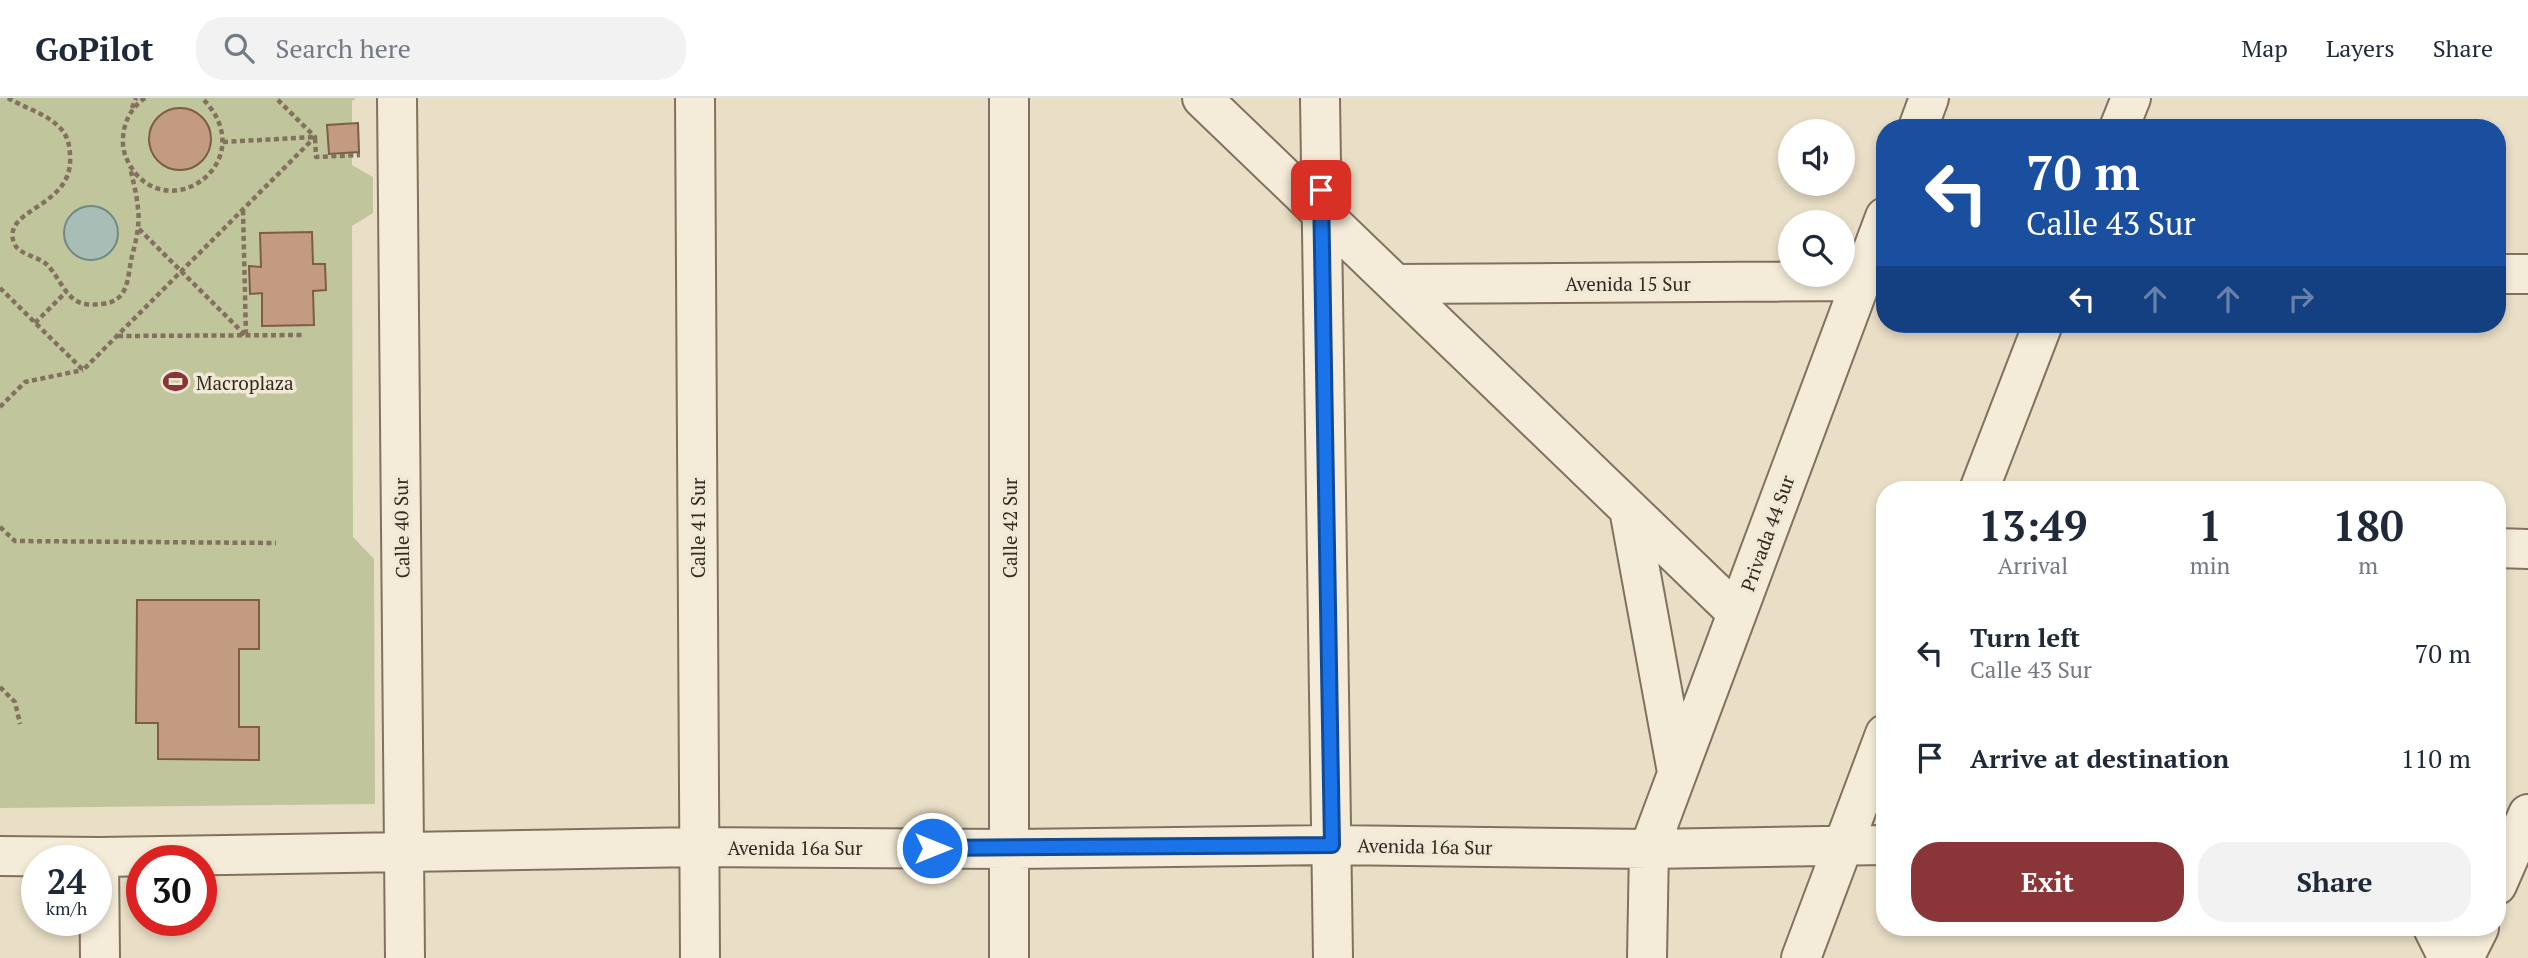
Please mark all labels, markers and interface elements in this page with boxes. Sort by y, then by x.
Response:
search box [196,17,686,80]
text: GoPilot [35,27,154,70]
icon: search [220,29,258,67]
text: Search here [276,31,411,65]
text: Map [2241,32,2288,64]
text: Layers [2326,32,2395,64]
text: Share [2433,32,2493,64]
map controls [1778,119,1855,287]
button: sound [1778,119,1855,196]
text: 70 m [2026,139,2140,204]
icon: left [1911,147,2002,238]
pin [1291,160,1351,220]
icon: arrive [1302,171,1340,209]
text: Calle 43 Sur [2026,202,2196,244]
button: search [1778,210,1855,287]
street label: Avenida 15 Sur [1565,271,1691,296]
icon: left [2063,280,2101,318]
icon: ahead [2136,280,2174,318]
icon: ahead [2209,280,2247,318]
icon: right [2282,280,2320,318]
sports icon: Macroplaza [162,368,190,396]
place label: Macroplaza [196,370,294,395]
street label: Privada 44 Sur [1734,471,1800,594]
street label: Calle 40 Sur [388,477,414,579]
street label: Calle 41 Sur [685,477,710,578]
street label: Calle 42 Sur [997,477,1022,578]
text: 13:49 [1978,497,2088,553]
text: 1 [2198,497,2222,553]
text: 180 [2333,497,2404,553]
text: Arrival [1998,550,2068,581]
text: min [2190,550,2230,581]
text: m [2358,550,2378,581]
text: Turn left [1970,620,2080,654]
icon: left [1911,634,1949,672]
text: 70 m [2415,636,2471,670]
text: Calle 43 Sur [1970,654,2092,685]
icon: arrive [1911,739,1949,777]
text: Arrive at destination [1970,741,2229,775]
text: 110 m [2401,741,2471,775]
position arrow [895,811,969,885]
street label: Avenida 16a Sur [1357,832,1493,860]
street label: Avenida 16a Sur [727,835,863,860]
button: Exit [1911,842,2184,922]
button: Share [2198,842,2471,922]
speed limit sign: 30 [126,845,217,936]
text: 24 [47,858,86,904]
text: km/h [46,896,87,920]

